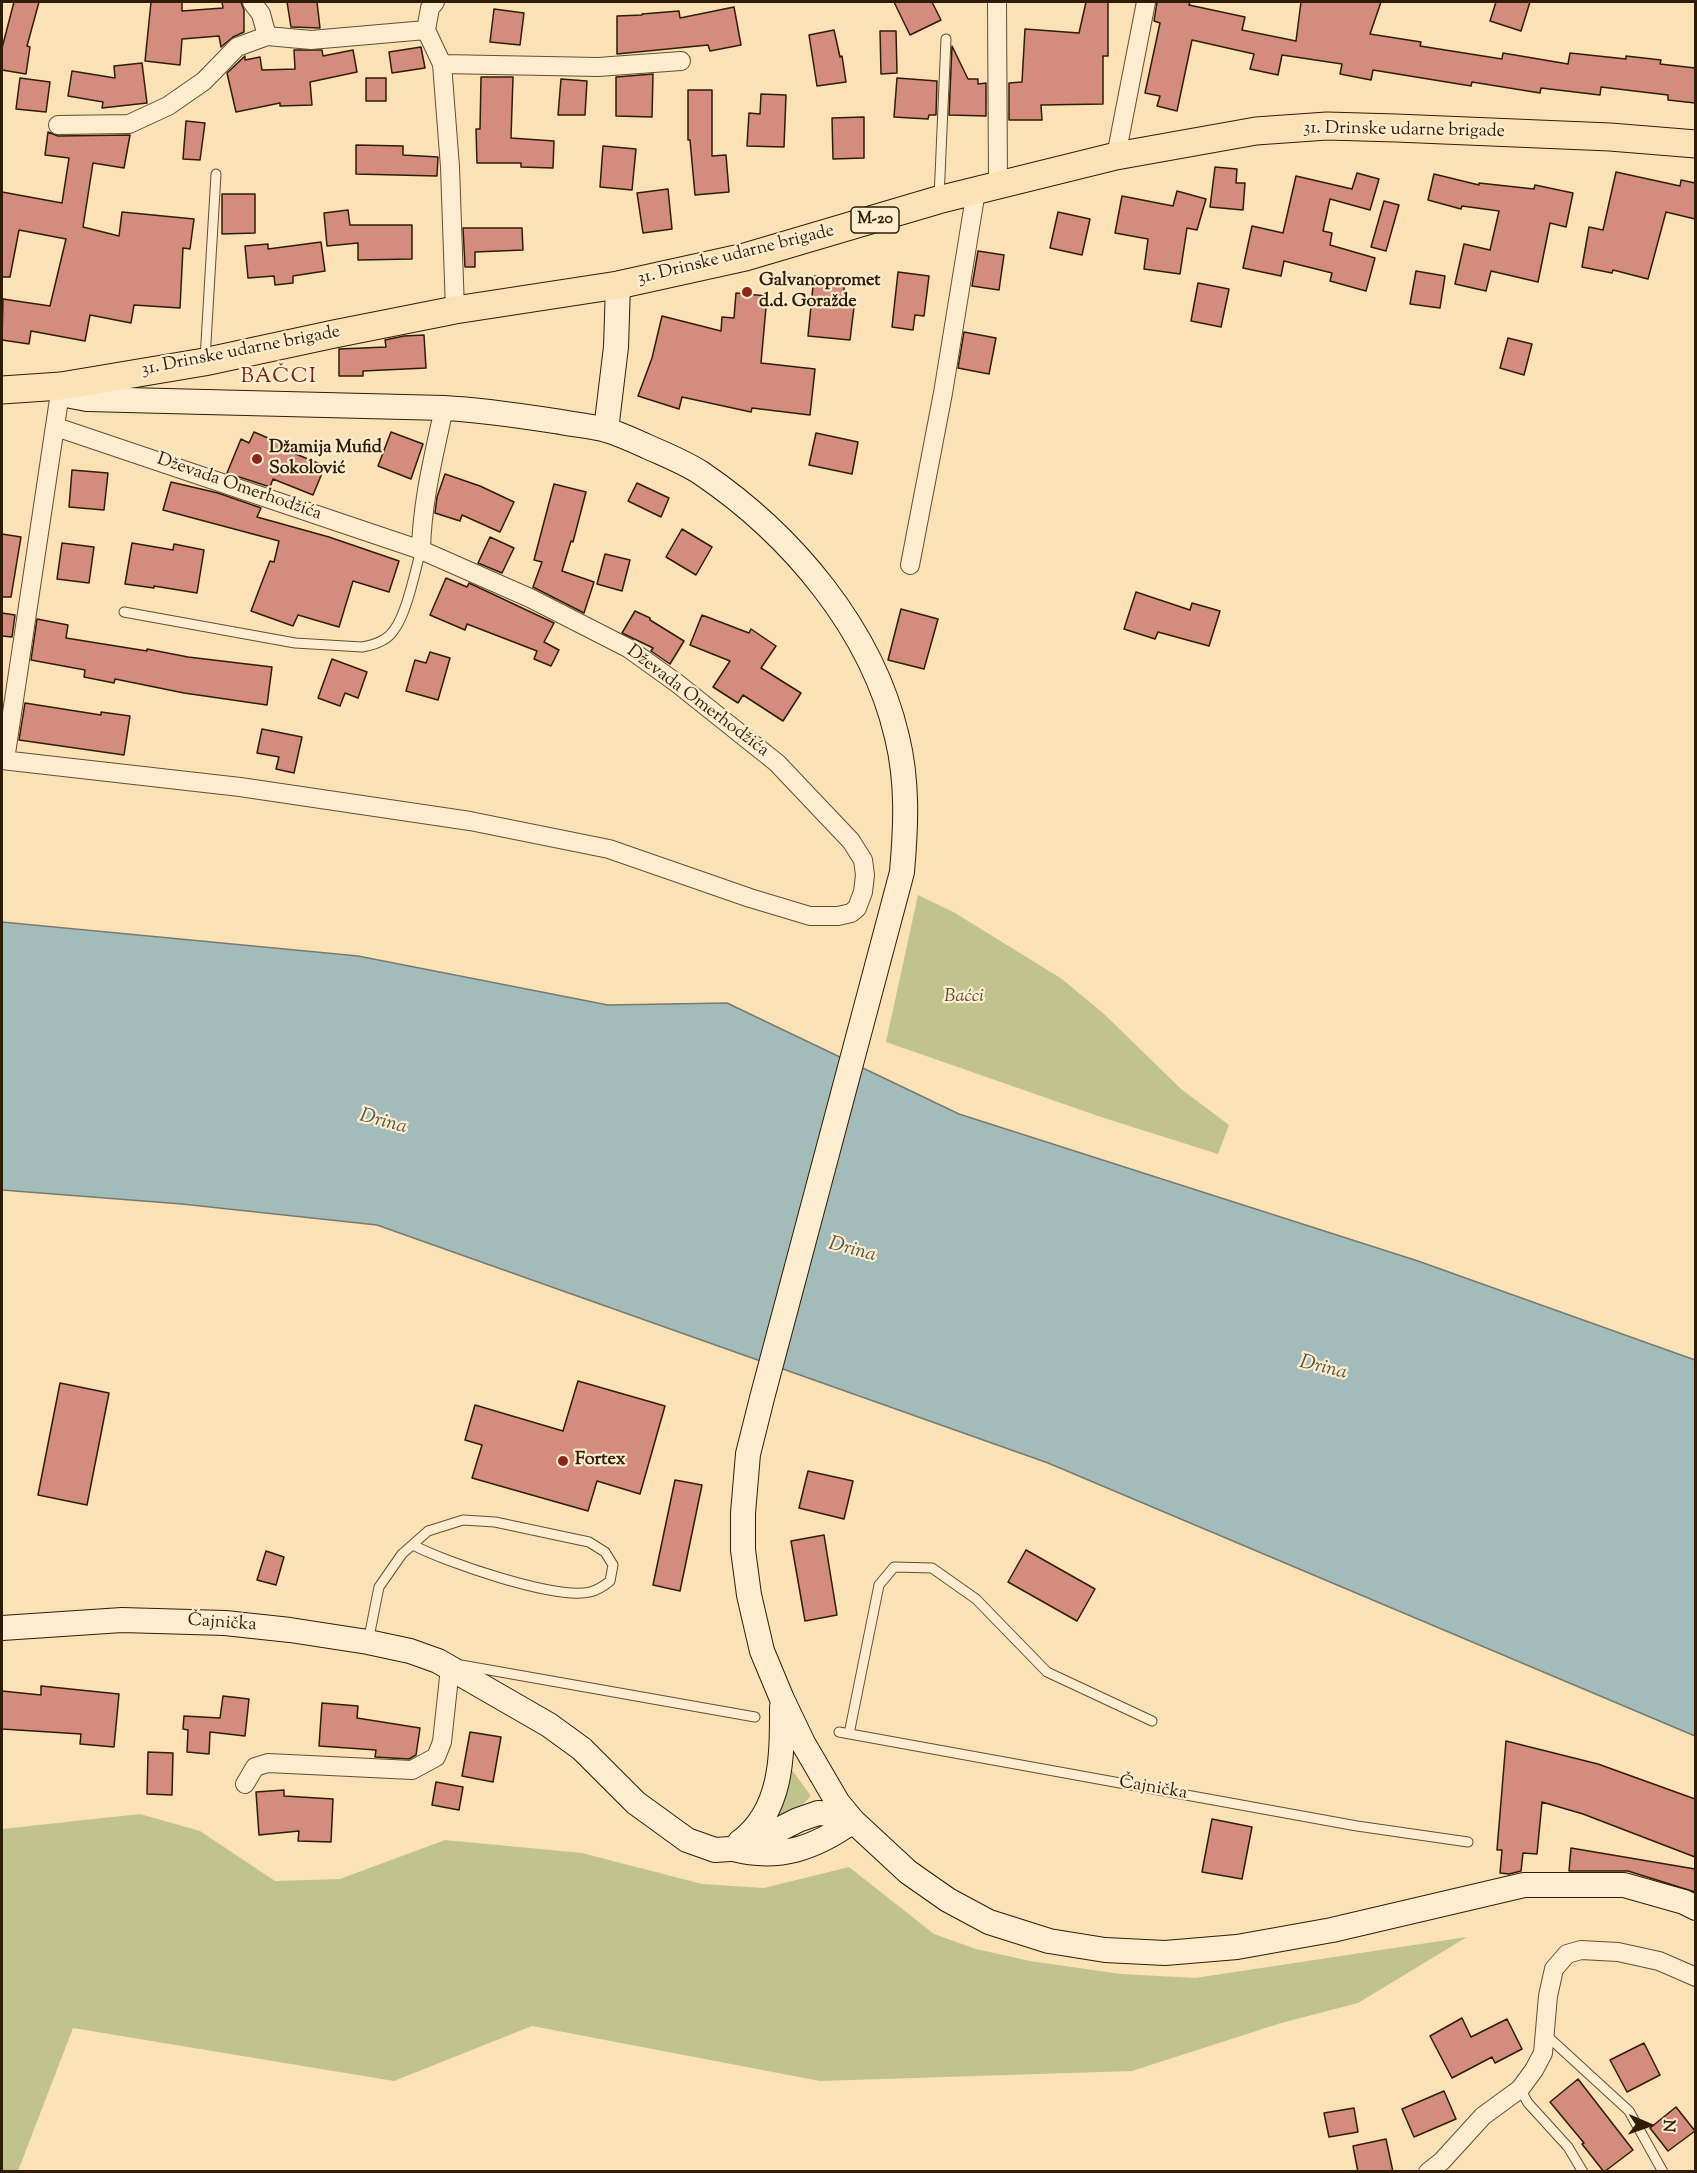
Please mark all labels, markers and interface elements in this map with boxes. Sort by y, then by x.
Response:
street label: 31. Drinske udarne brigade [1303,118,1505,144]
road number: M-20 [851,207,899,233]
street label: 31. Drinske udarne brigade [635,221,837,291]
place label: Galvanopromet d.d. Goražde [759,271,880,314]
marker: Galvanopromet d.d. Goražde [740,285,754,299]
street label: 31. Drinske udarne brigade [140,322,342,382]
district label: BAČCI [241,365,317,391]
place label: Džamija Mufid Sokolović [269,438,382,480]
street label: Dževada Omerhodžića [154,450,324,526]
marker: Džamija Mufid Sokolović [250,452,264,466]
street label: Dževada Omerhodžića [622,641,772,763]
park label: Baćci [944,987,984,1009]
water label: Drina [357,1105,409,1141]
water label: Drina [826,1233,878,1269]
water label: Drina [1297,1352,1349,1386]
place label: Fortex [575,1450,626,1472]
marker: Fortex [556,1454,570,1468]
street label: Čajnička [187,1611,257,1637]
street label: Čajnička [1117,1772,1189,1806]
north arrow [1619,2095,1679,2155]
text: N [1656,2119,1679,2132]

